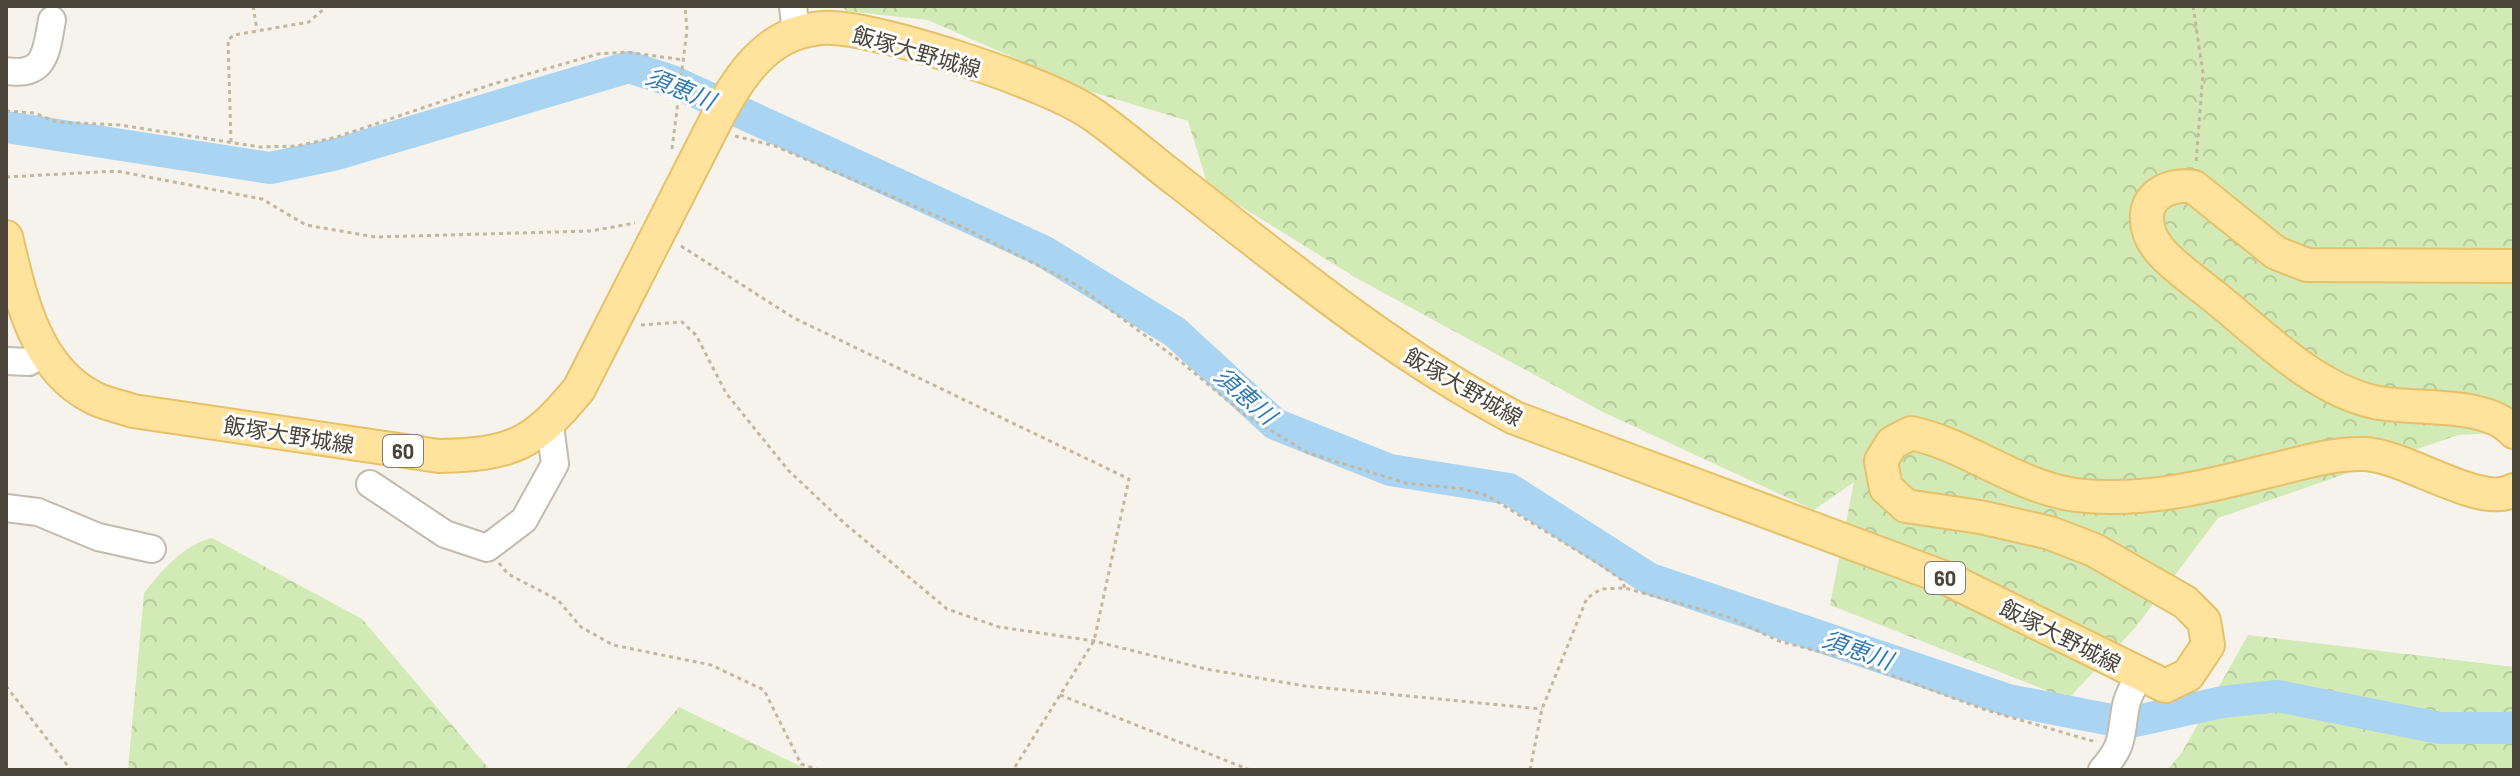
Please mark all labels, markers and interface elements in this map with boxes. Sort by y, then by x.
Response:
street label: 飯塚大野城線 [850,20,984,82]
water label: 須恵川 [642,61,723,116]
street label: 飯塚大野城線 [1400,342,1528,430]
water label: 須恵川 [1209,360,1285,432]
street label: 飯塚大野城線 [222,411,356,457]
road number: 60 [383,435,423,467]
road number: 60 [1925,562,1965,594]
street label: 飯塚大野城線 [1996,593,2126,677]
water label: 須恵川 [1819,624,1900,675]

